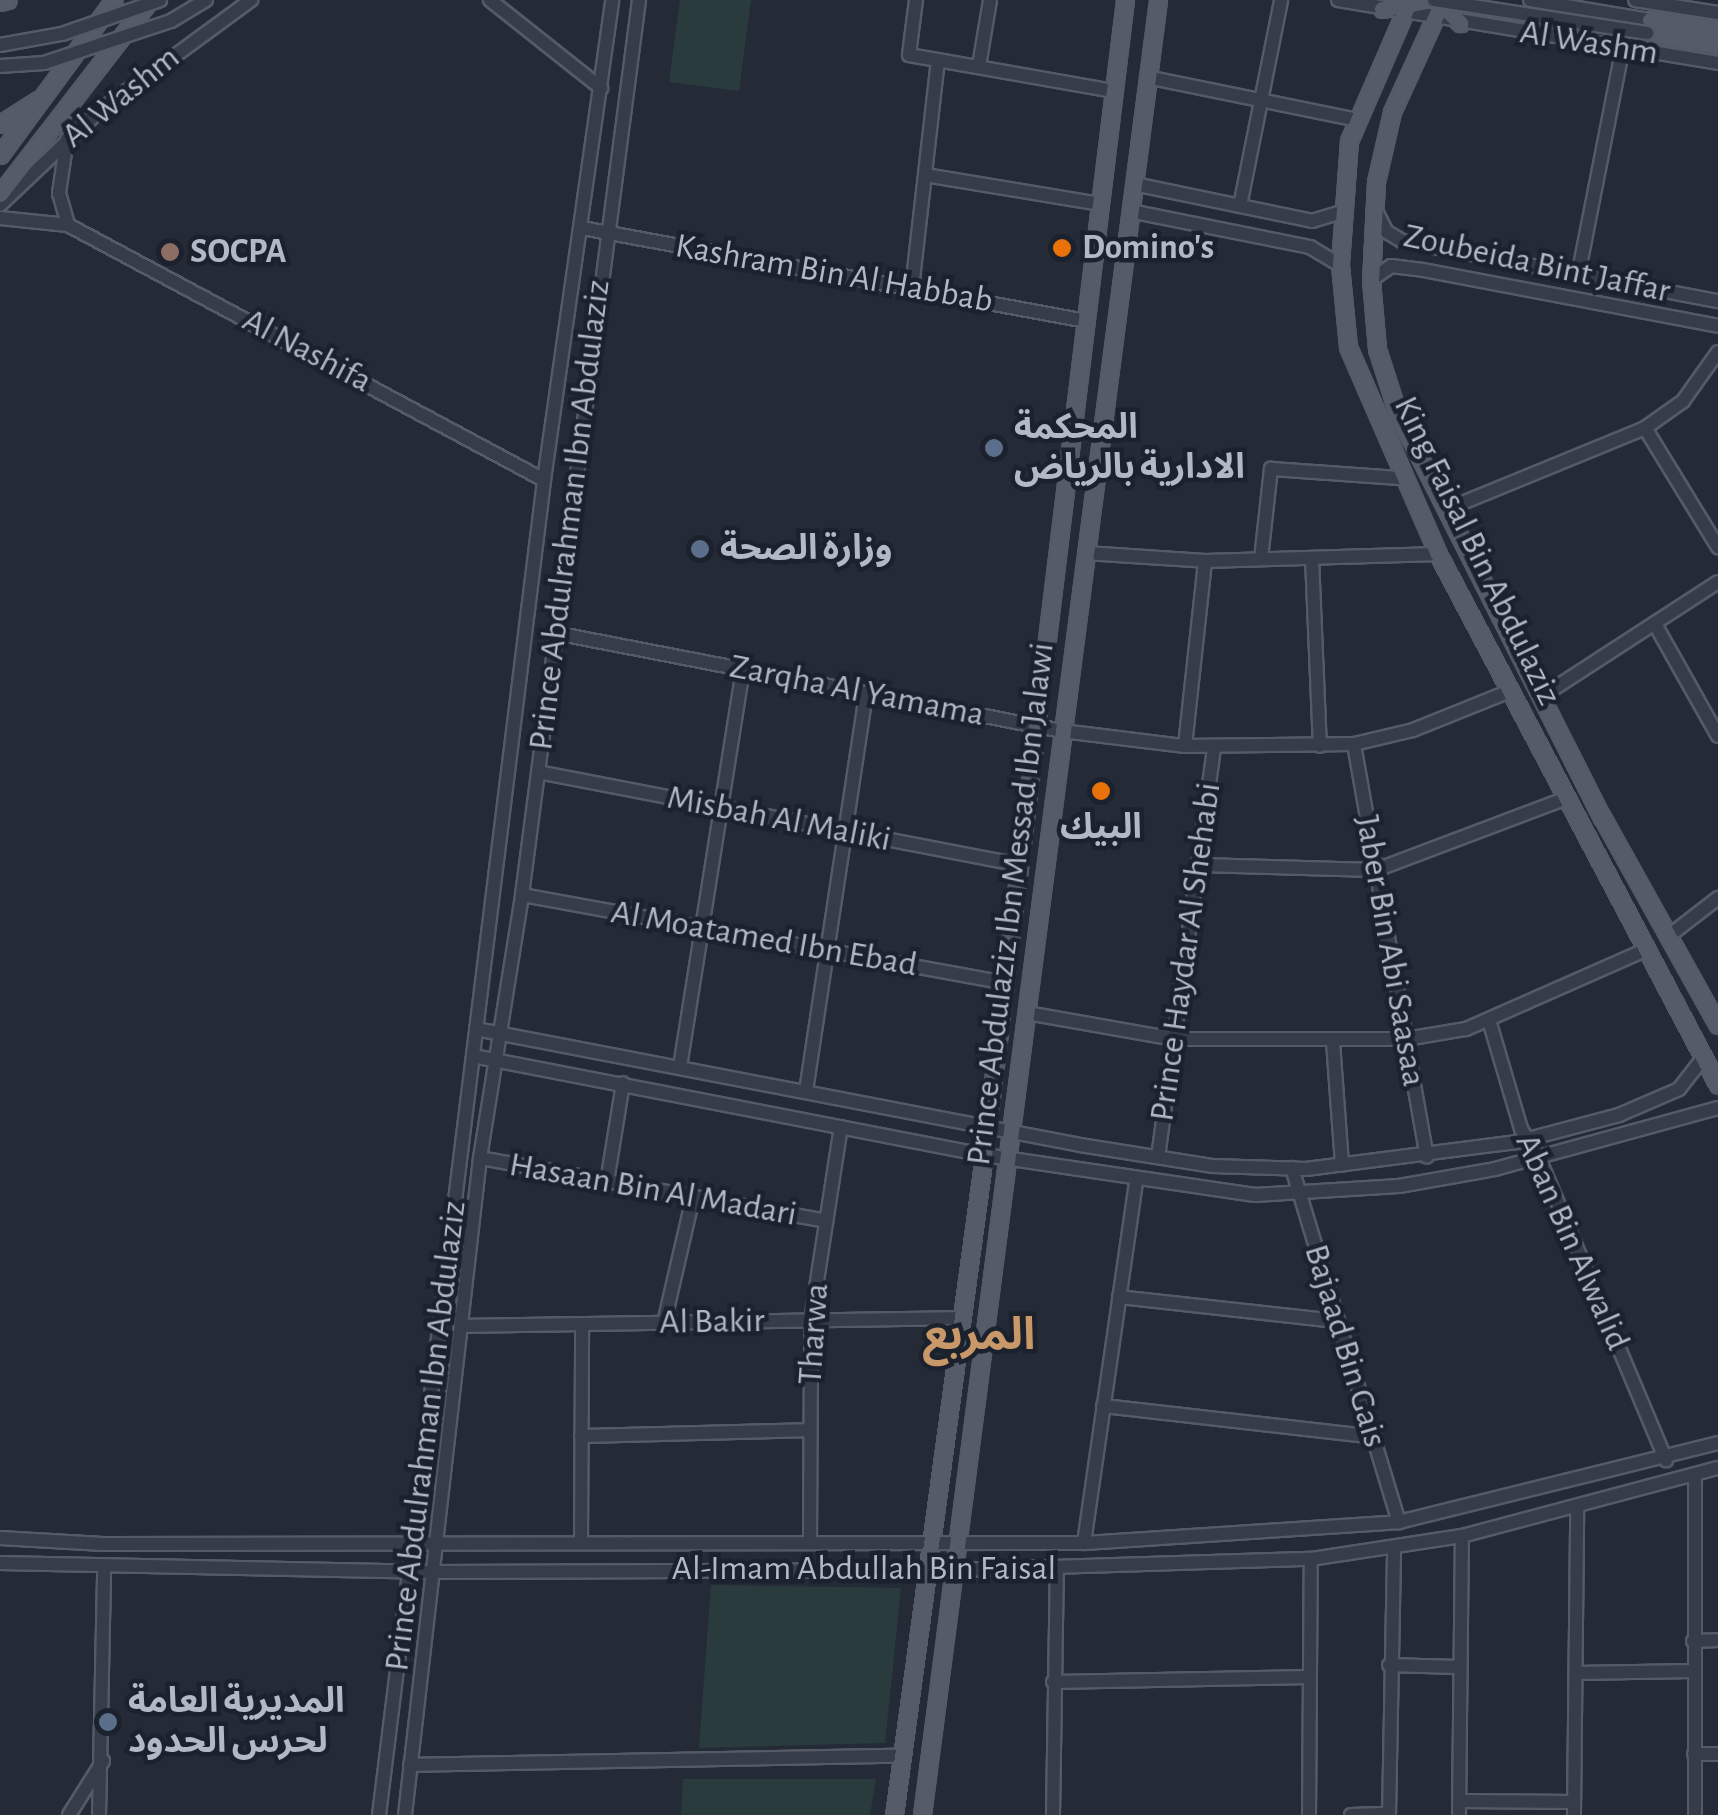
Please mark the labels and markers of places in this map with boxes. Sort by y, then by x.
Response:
place label: Domino's [1082,227,1214,269]
place label: SOCPA [190,231,286,273]
marker: Domino's [1051,237,1073,259]
marker: SOCPA [159,241,181,263]
place label: المحكمة الادارية بالرياض [1014,407,1245,489]
marker: المحكمة الادارية بالرياض [983,437,1005,459]
place label: وزارة الصحة [720,528,893,570]
marker: وزارة الصحة [689,538,711,560]
marker: البيك [1090,780,1112,802]
place label: البيك [1060,807,1142,849]
place label: المديرية العامة لحرس الحدود [128,1681,345,1763]
marker: المديرية العامة لحرس الحدود [97,1711,119,1733]

